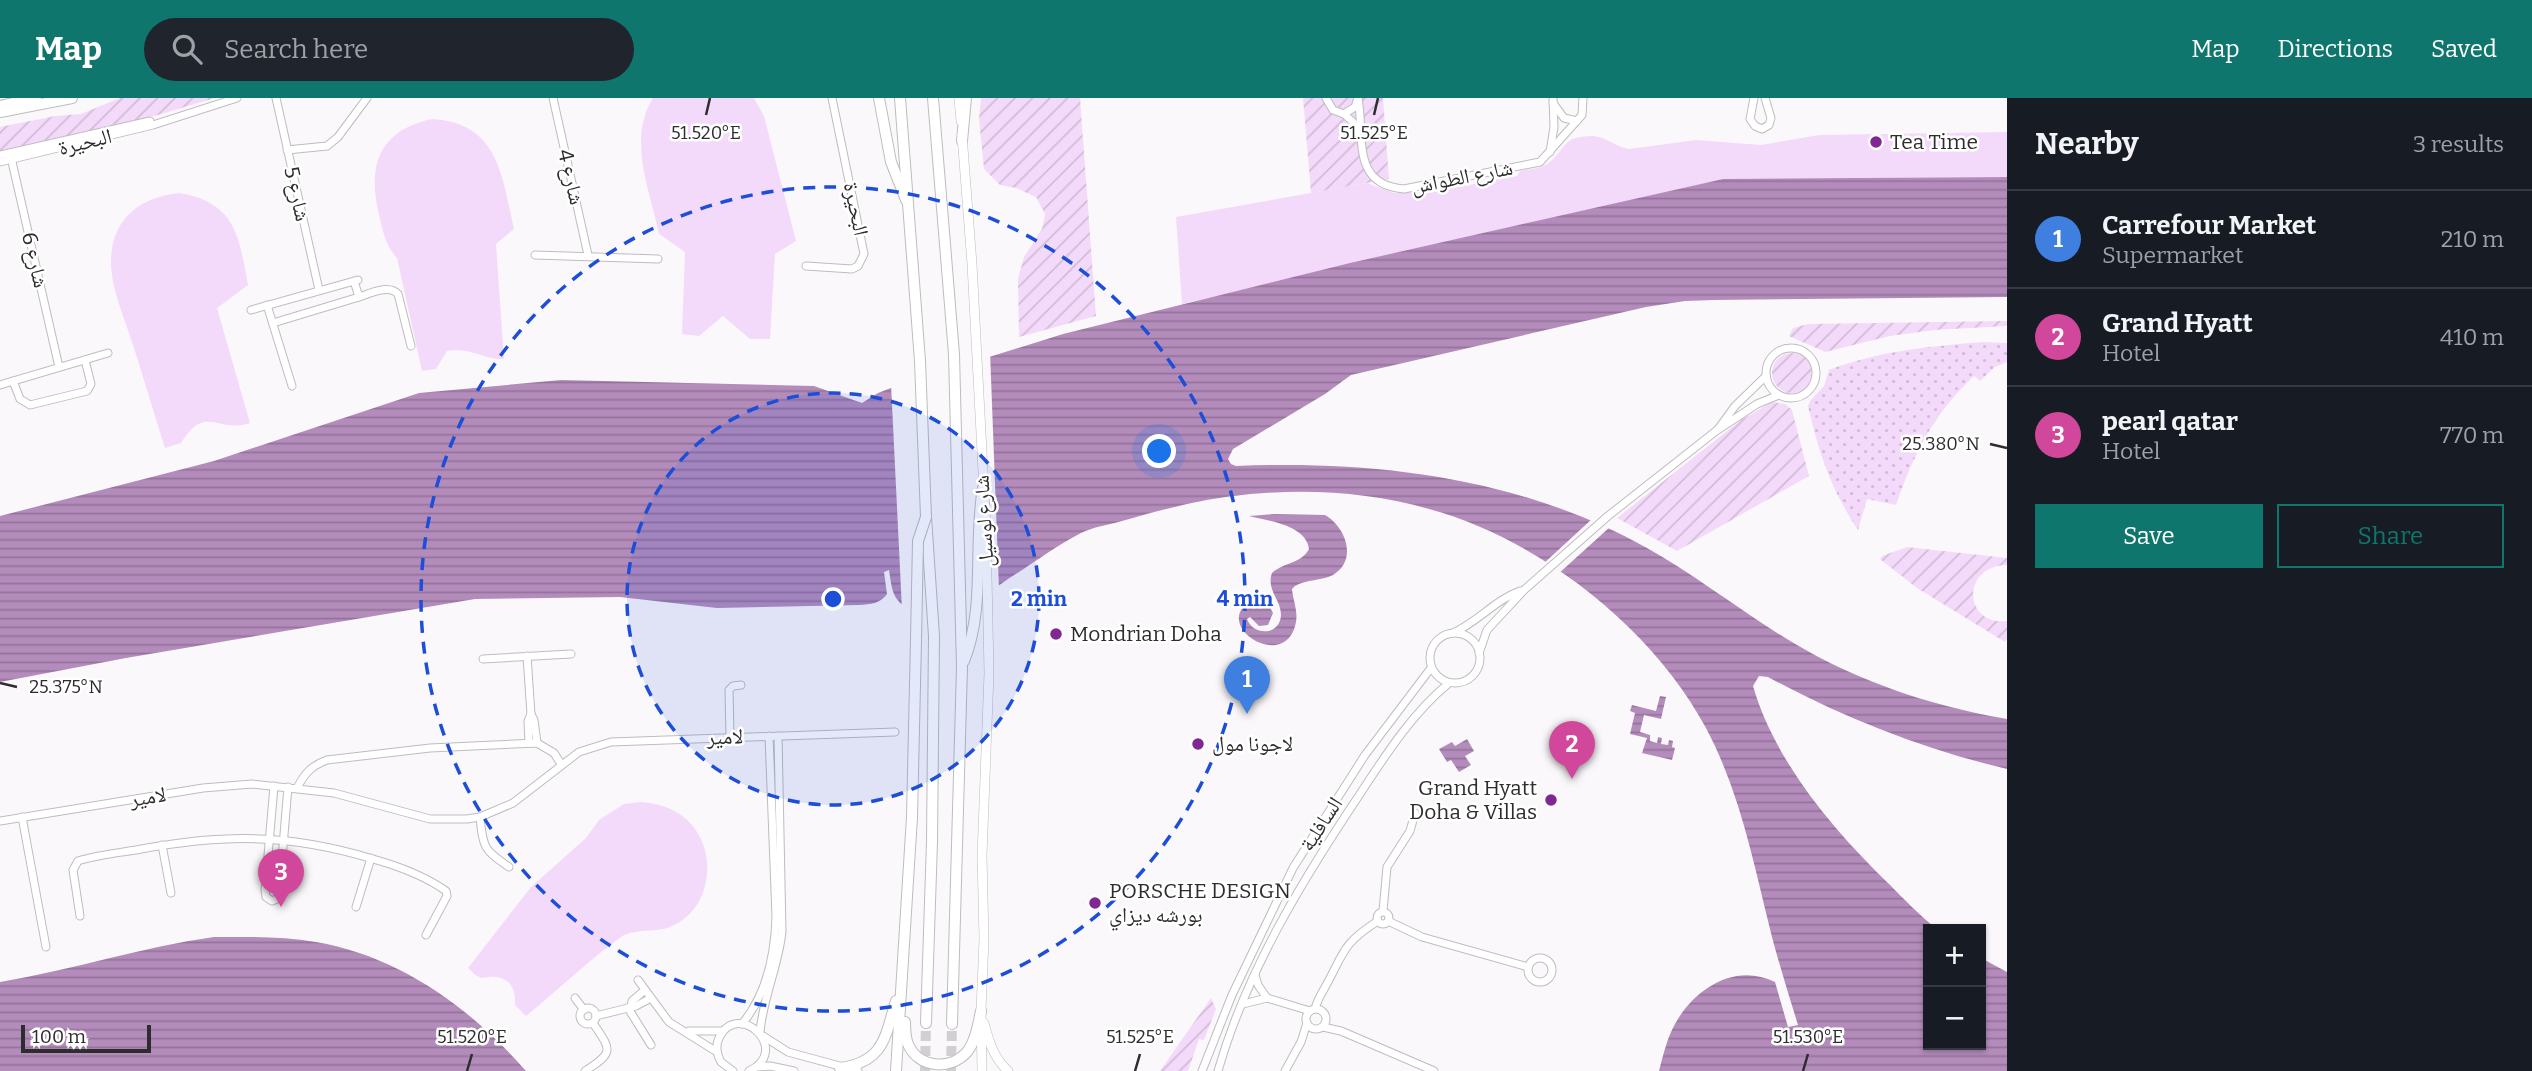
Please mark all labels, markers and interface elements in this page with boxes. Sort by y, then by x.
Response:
search box [144,18,634,81]
text: Map [35,29,102,69]
icon: search [168,30,206,68]
text: Search here [224,34,368,65]
text: Map [2191,35,2240,63]
text: Directions [2278,35,2393,63]
text: Saved [2431,35,2497,63]
text: 51.520°E [671,122,741,144]
text: 51.525°E [1340,122,1408,144]
street label: البحيرة [56,123,114,161]
text: Nearby [2035,126,2139,162]
place label: Tea Time [1890,129,1978,155]
text: 3 results [2413,130,2504,158]
marker: Tea Time [1868,134,1884,150]
street label: شارع 4 [552,147,590,207]
street label: شارع الطواش [1409,154,1515,200]
street label: شارع 5 [278,164,316,224]
street label: البحيرة [838,180,874,238]
text: Carrefour Market [2102,210,2316,241]
text: 1 [2053,225,2063,253]
text: 210 m [2441,225,2504,253]
street label: شارع 6 [16,230,54,290]
text: Supermarket [2102,241,2243,269]
text: Grand Hyatt [2102,308,2253,339]
text: 2 [2052,323,2064,351]
text: 410 m [2440,323,2504,351]
text: Hotel [2102,339,2160,367]
text: pearl qatar [2102,406,2238,437]
text: 3 [2051,421,2065,449]
text: 770 m [2440,421,2504,449]
text: 25.380°N [1902,433,1980,455]
your location [1142,434,1176,468]
text: Hotel [2102,437,2160,465]
street label: شارع لوسيل [969,474,999,568]
button: Save [2035,504,2263,568]
button: Share [2277,504,2504,568]
text: 2 min [1011,586,1067,612]
text: 4 min [1217,586,1274,612]
centre of rings [821,587,845,611]
place label: Mondrian Doha [1070,621,1222,647]
marker: Mondrian Doha [1048,626,1064,642]
pin: 1 [1224,656,1270,714]
text: 25.375°N [29,676,103,698]
pin: 2 [1549,721,1595,779]
street label: لامير [705,723,744,751]
place label: لاجونا مول [1212,731,1293,757]
marker: لاجونا مول [1190,736,1206,752]
place label: Grand Hyatt Doha & Villas [1409,775,1537,825]
street label: لامير [127,781,168,813]
street label: السافلية [1294,792,1348,856]
marker: Grand Hyatt Doha & Villas [1543,792,1559,808]
pin: 3 [258,849,304,907]
place label: PORSCHE DESIGN بورشه ديزاي [1109,878,1291,931]
marker: PORSCHE DESIGN بورشه ديزاي [1087,895,1103,911]
map controls [1923,924,1986,1050]
button: + [1923,924,1986,987]
button: − [1923,987,1986,1050]
scale bar [21,1022,150,1054]
text: 100 m [32,1025,86,1048]
text: 51.520°E [437,1026,507,1048]
text: 51.525°E [1106,1026,1174,1048]
text: 51.530°E [1773,1026,1843,1048]

